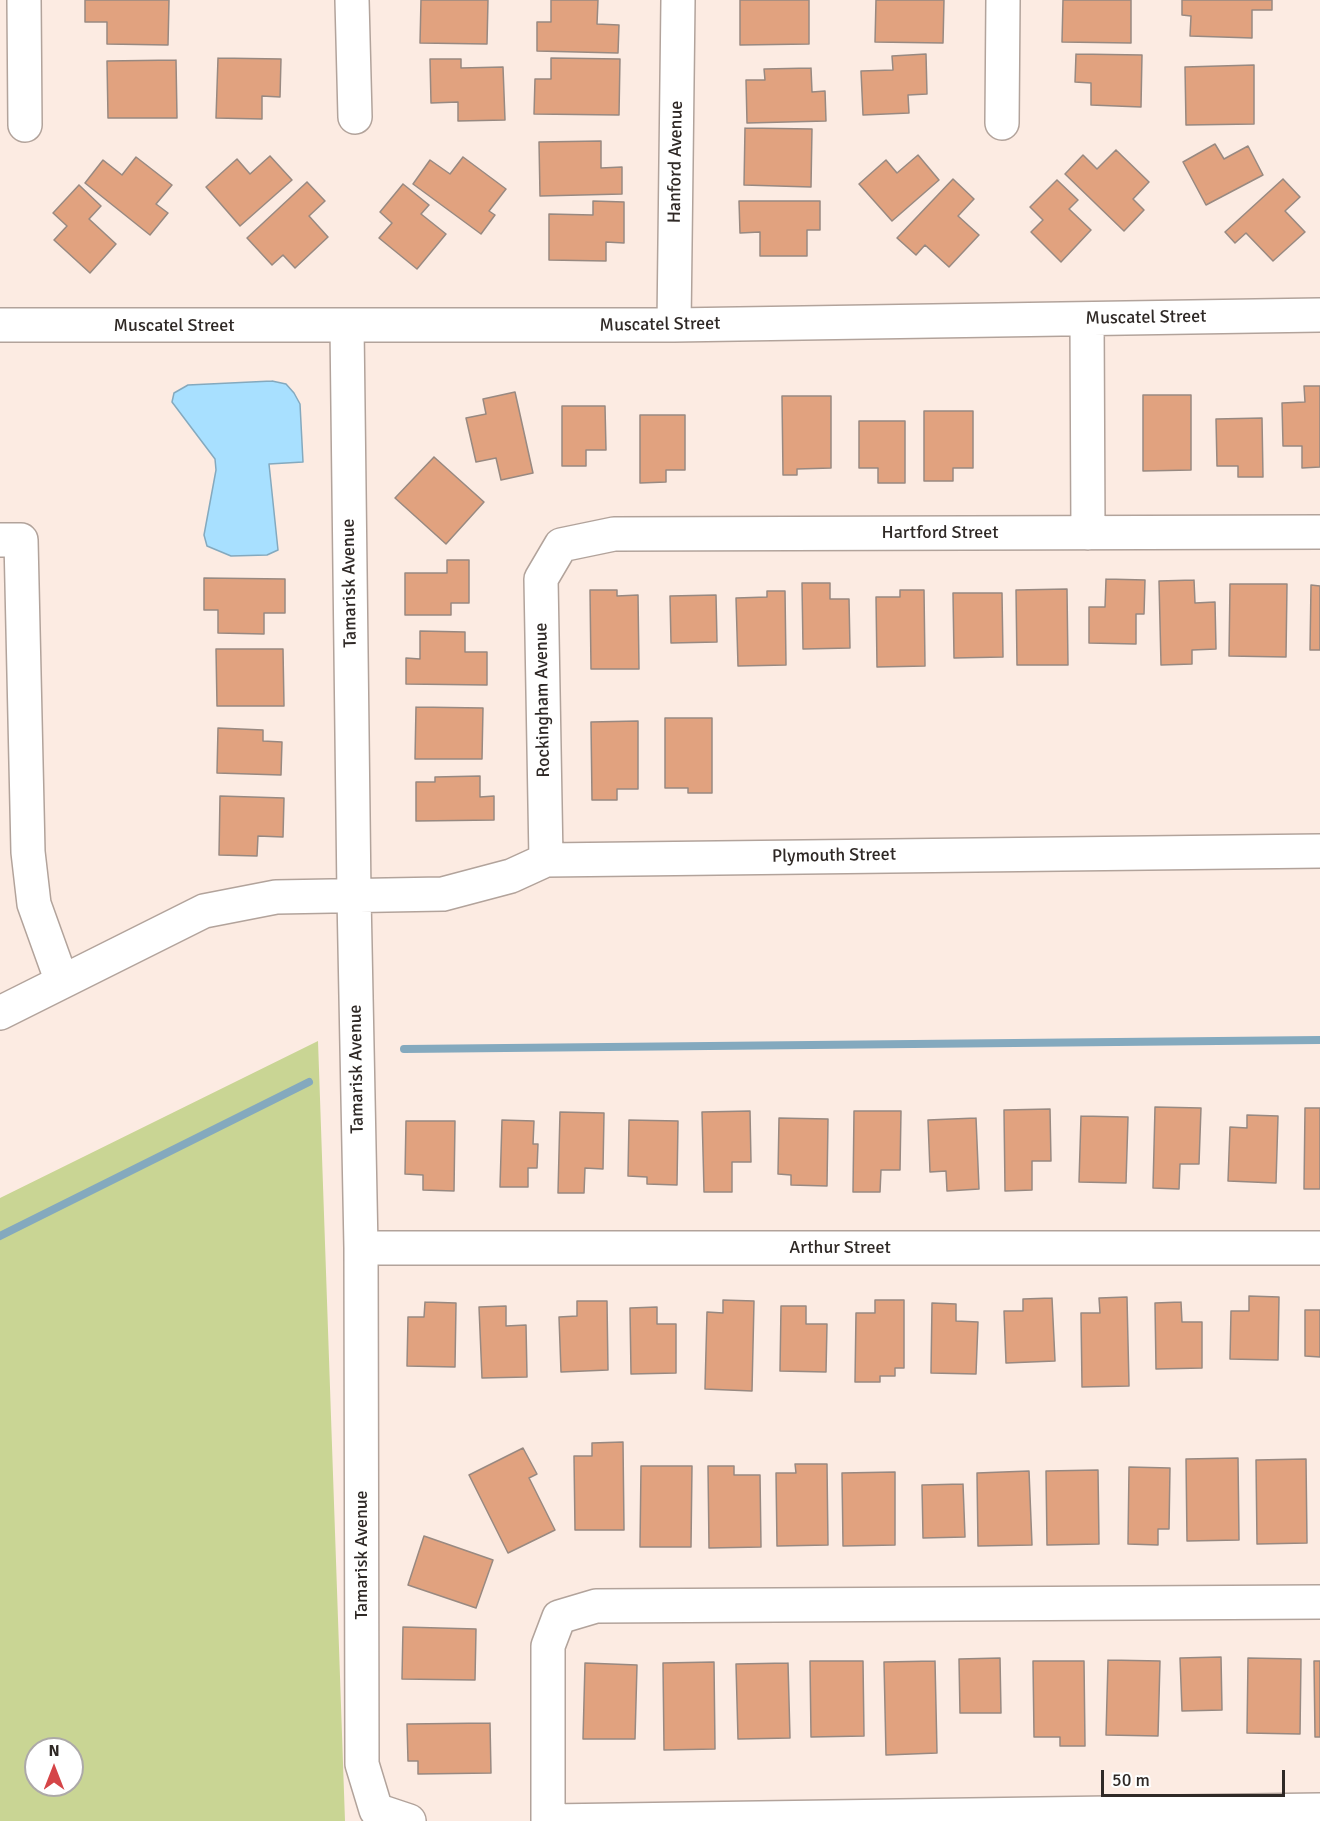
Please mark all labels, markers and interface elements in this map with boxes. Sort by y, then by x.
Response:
street label: Hanford Avenue [664,101,688,223]
street label: Muscatel Street [1085,306,1207,330]
street label: Muscatel Street [599,313,721,337]
street label: Muscatel Street [114,315,234,337]
street label: Tamarisk Avenue [338,518,362,648]
street label: Hartford Street [882,522,998,544]
street label: Rockingham Avenue [531,622,555,778]
street label: Plymouth Street [772,844,896,868]
street label: Tamarisk Avenue [345,1004,369,1134]
street label: Arthur Street [789,1237,891,1259]
street label: Tamarisk Avenue [351,1490,373,1620]
north arrow [24,1737,84,1797]
text: N [48,1741,60,1761]
scale bar [1104,1758,1288,1796]
text: 50 m [1112,1769,1150,1791]

